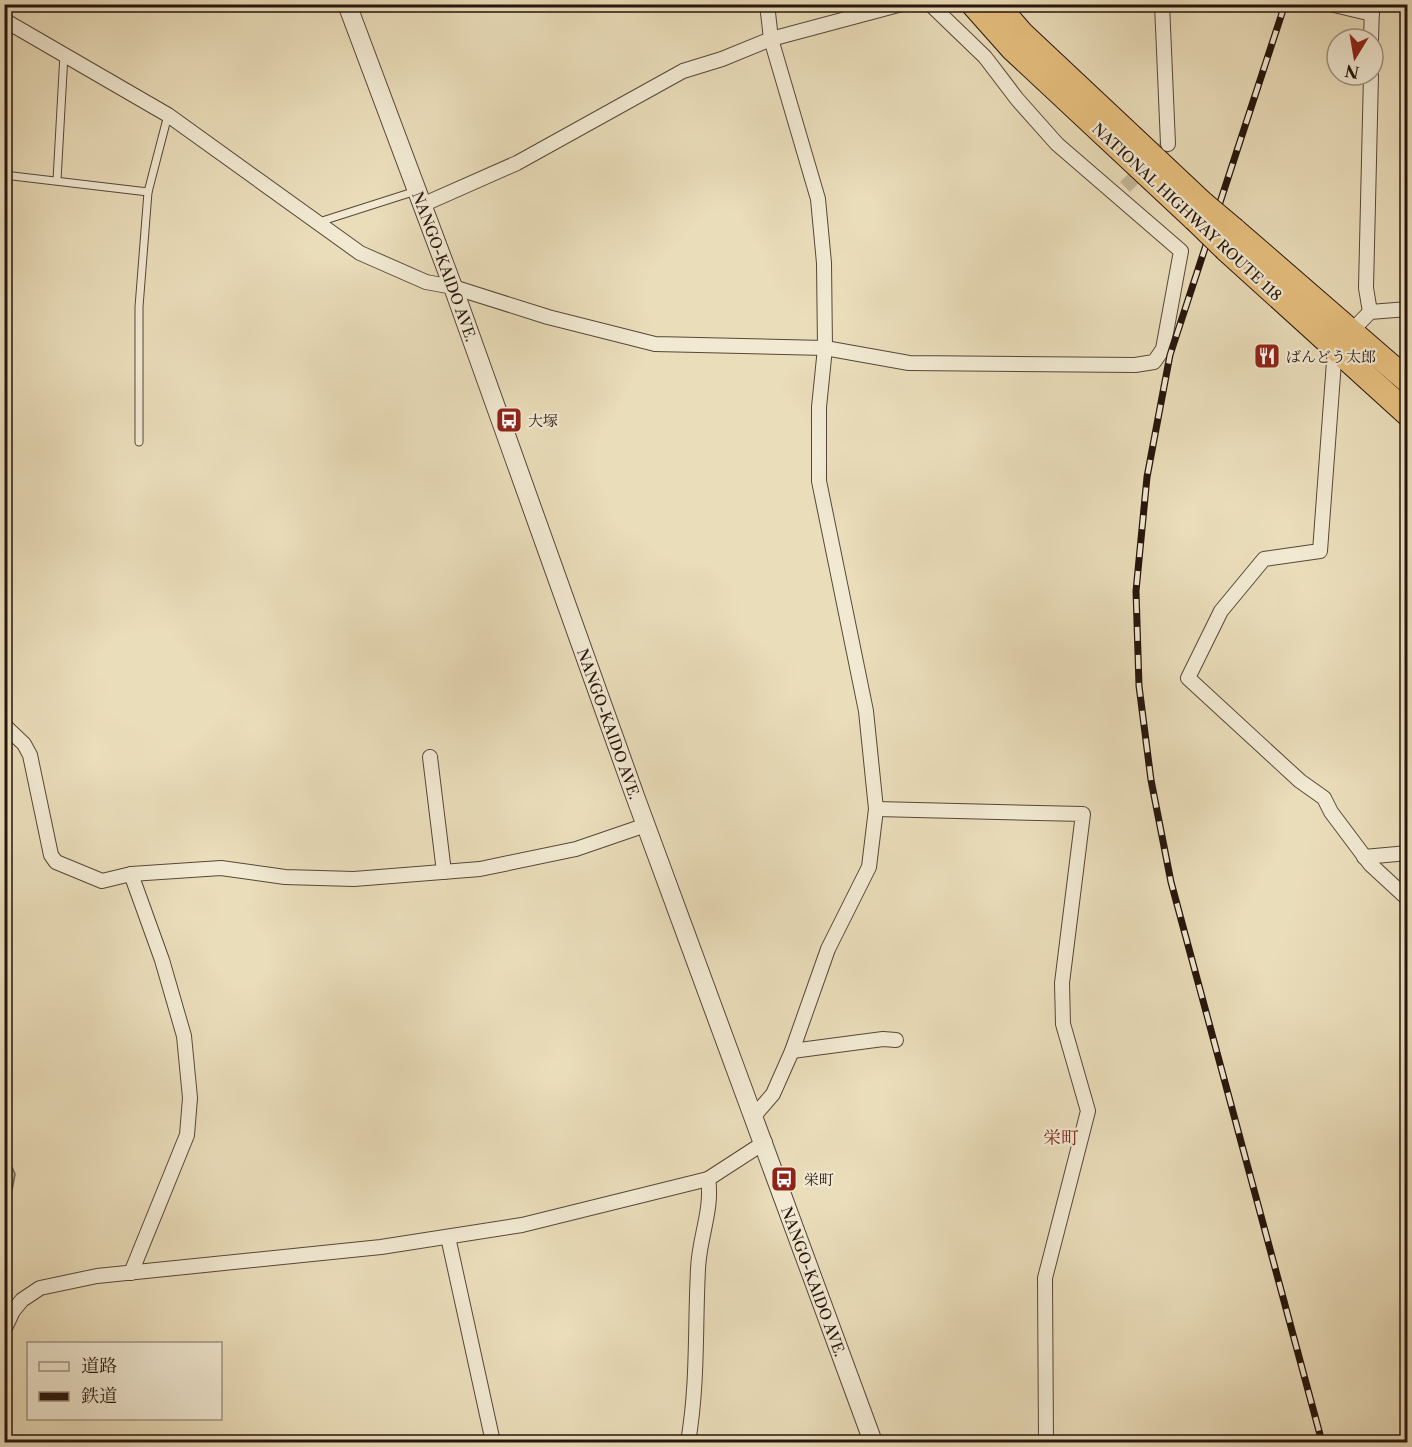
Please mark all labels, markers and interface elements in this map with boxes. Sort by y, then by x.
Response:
north arrow [1325,27,1385,87]
text: N [1343,61,1361,83]
street label: NATIONAL HIGHWAY ROUTE 118 [1088,119,1286,305]
street label: NANGO-KAIDO AVE. [409,189,481,344]
restaurant icon: ばんどう太郎 [1252,341,1282,371]
place label: ばんどう太郎 [1286,347,1376,366]
bus stop icon: 大塚 [494,405,524,435]
place label: 大塚 [528,411,558,430]
street label: NANGO-KAIDO AVE. [574,646,645,802]
district label: 栄町 [1043,1127,1079,1149]
bus stop icon: 栄町 [769,1164,799,1194]
place label: 栄町 [804,1170,834,1189]
street label: NANGO-KAIDO AVE. [777,1204,850,1359]
legend [27,1342,222,1420]
text: 道路 [81,1355,117,1377]
text: 鉄道 [81,1385,117,1407]

